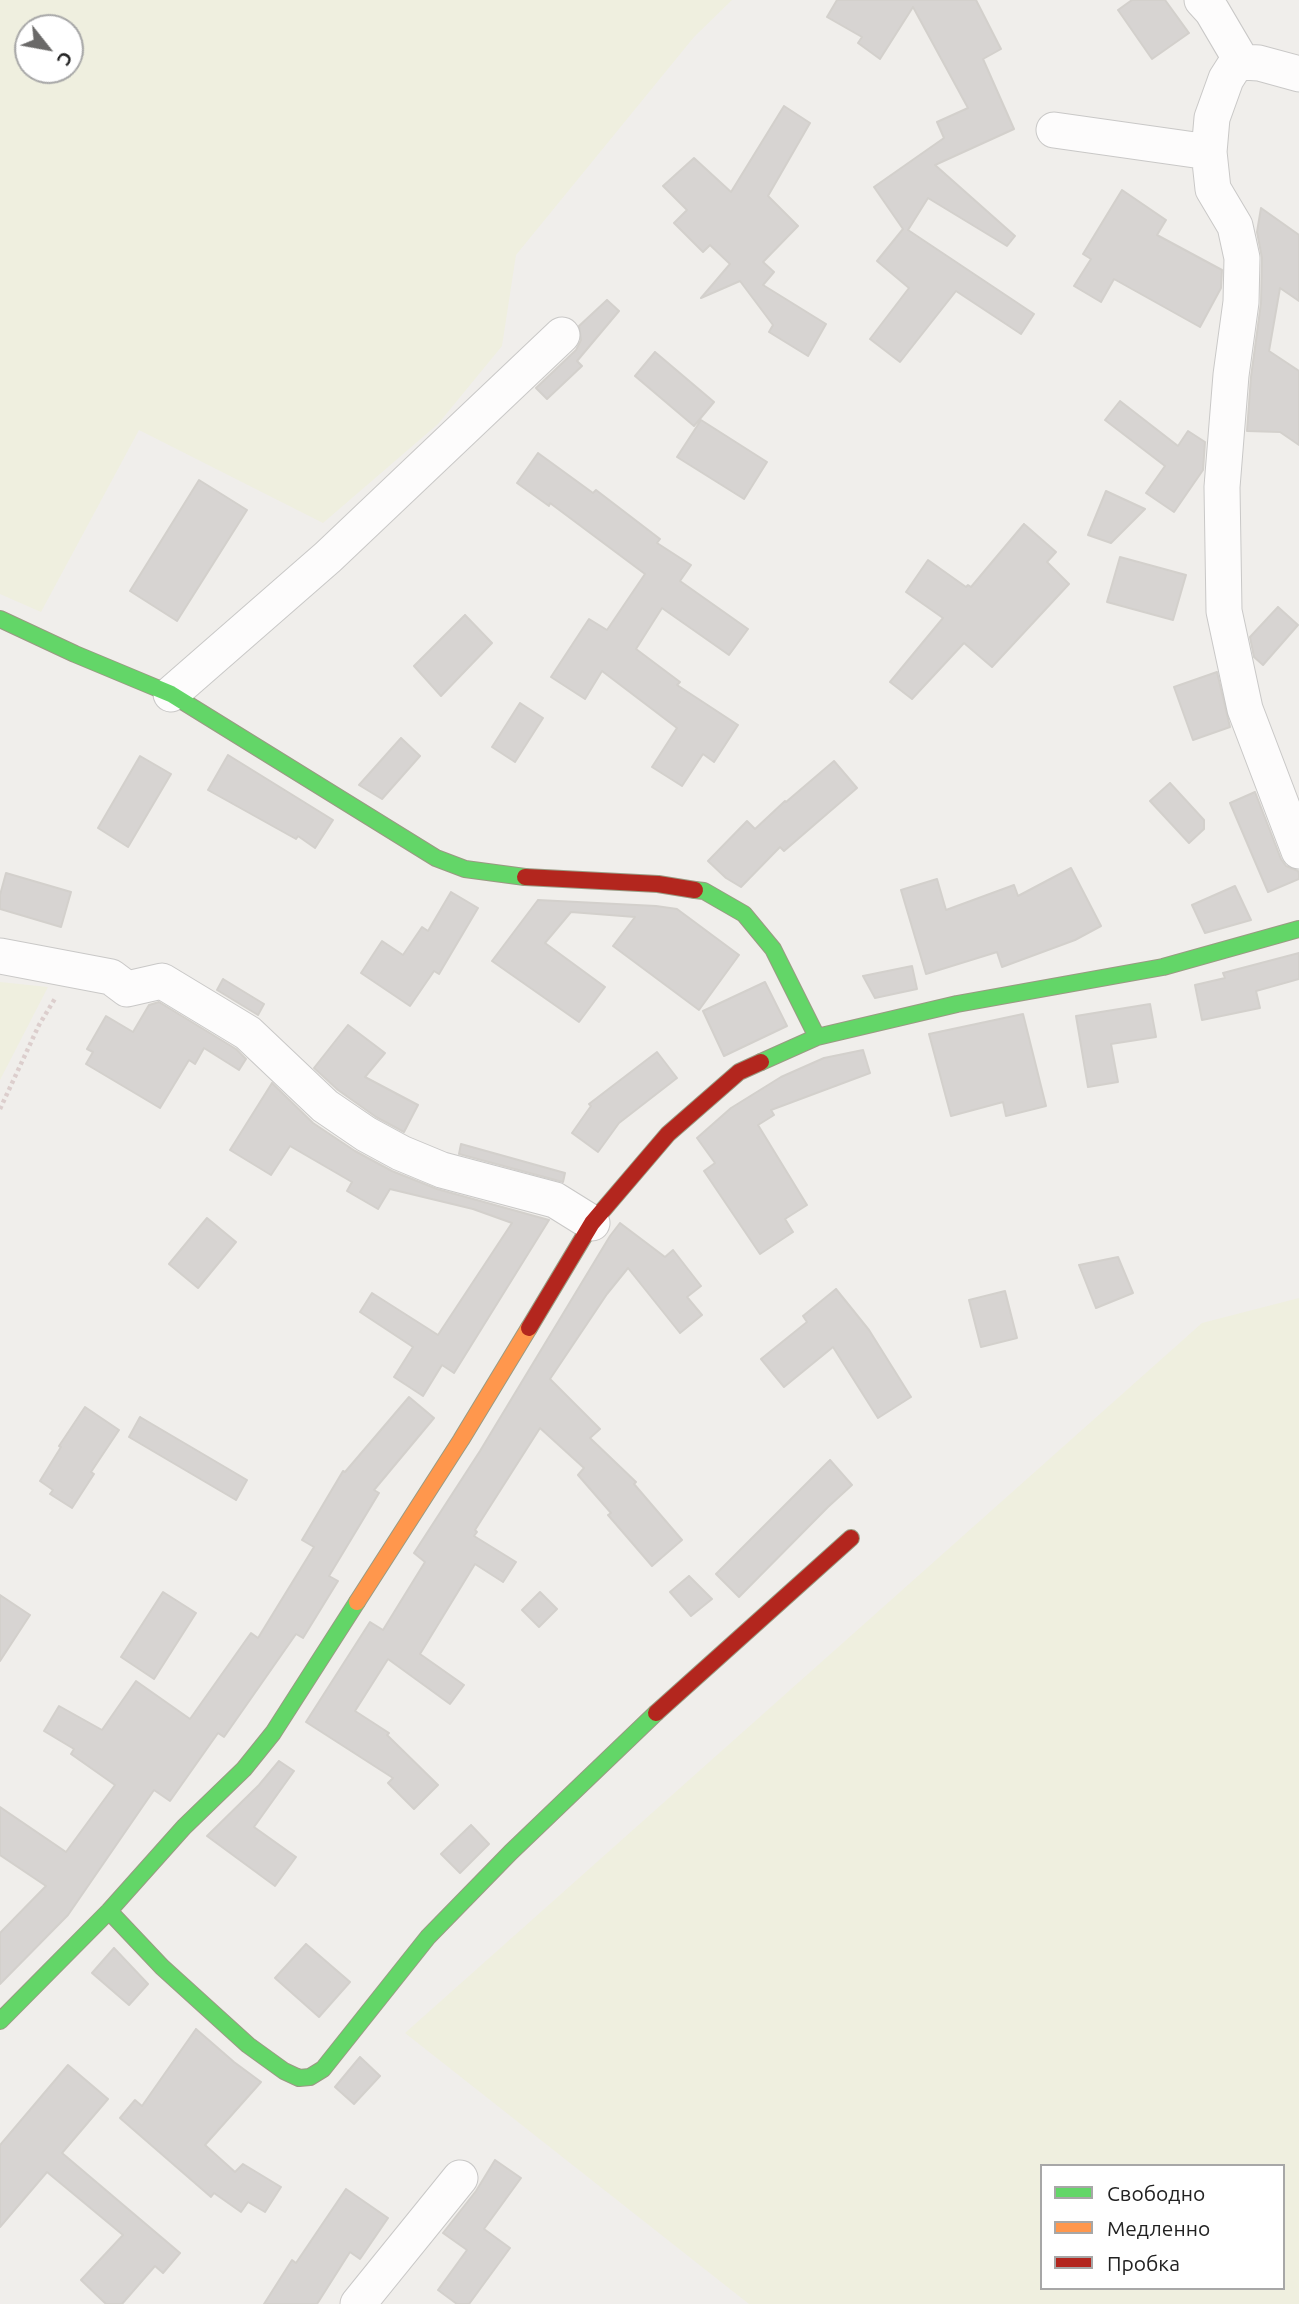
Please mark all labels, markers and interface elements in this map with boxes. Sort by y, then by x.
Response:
north arrow [14,14,84,84]
text: С [53,48,78,70]
legend [1040,2164,1285,2290]
text: Свободно [1107,2181,1205,2205]
text: Медленно [1107,2216,1210,2240]
text: Пробка [1107,2251,1180,2275]

